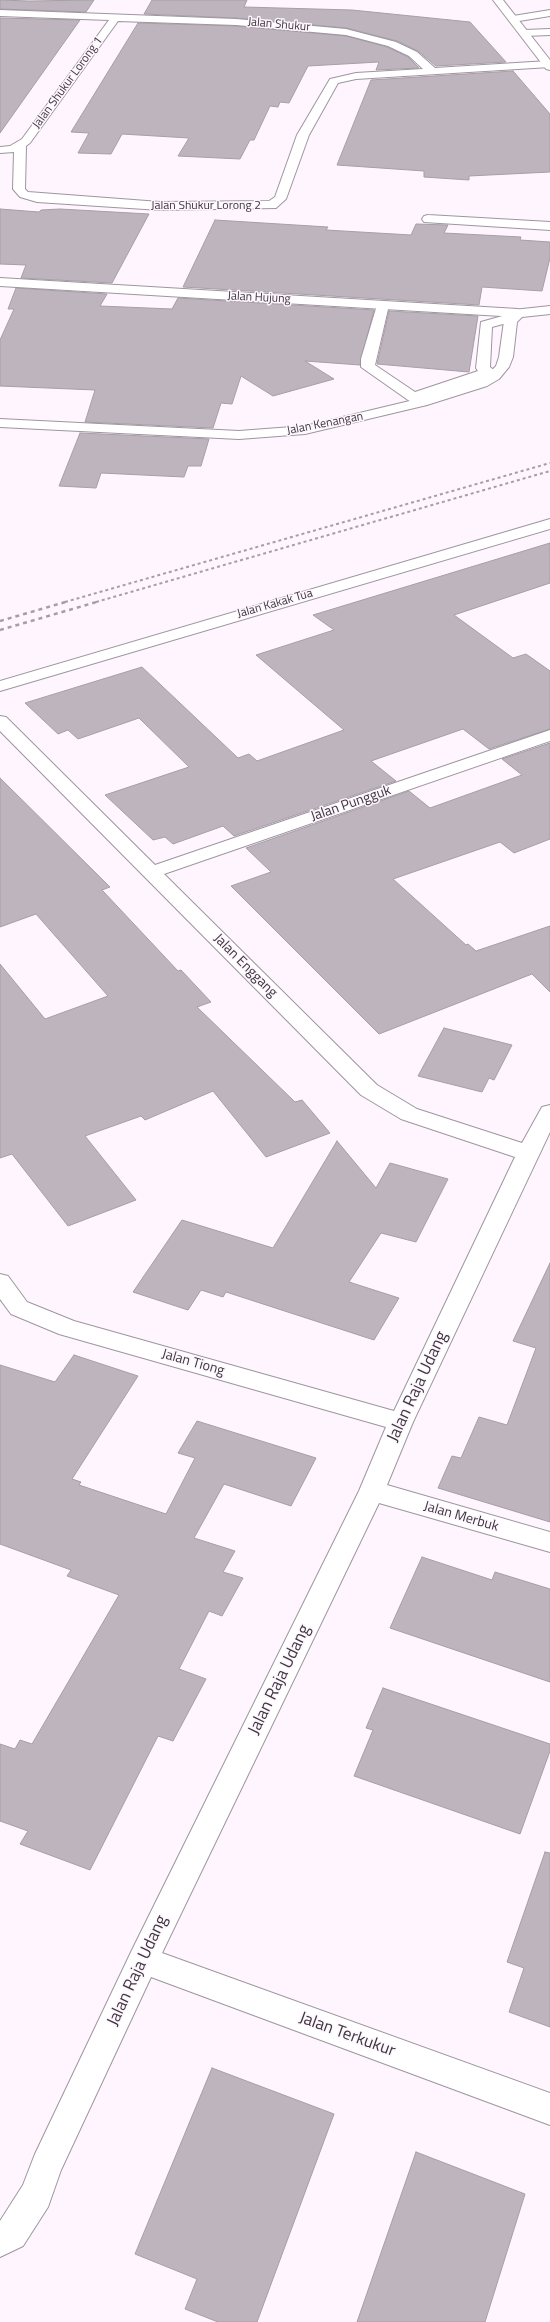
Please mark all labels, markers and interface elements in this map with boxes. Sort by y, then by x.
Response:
street label: Jalan Shukur [247,15,311,35]
street label: Jalan Shukur Lorong 1 [30,34,106,132]
street label: Jalan Shukur Lorong 2 [151,199,261,213]
street label: Jalan Hujung [227,289,291,307]
street label: Jalan Kenangan [286,410,364,438]
street label: Jalan Kakak Tua [236,586,314,622]
street label: Jalan Pungguk [309,782,393,826]
street label: Jalan Enggang [210,931,280,1001]
street label: Jalan Raja Udang [383,1328,453,1446]
street label: Jalan Tiong [160,1346,226,1380]
street label: Jalan Merbuk [422,1498,500,1536]
street label: Jalan Raja Udang [245,1622,315,1738]
street label: Jalan Raja Udang [103,1912,173,2030]
street label: Jalan Terkukur [296,2008,398,2062]

